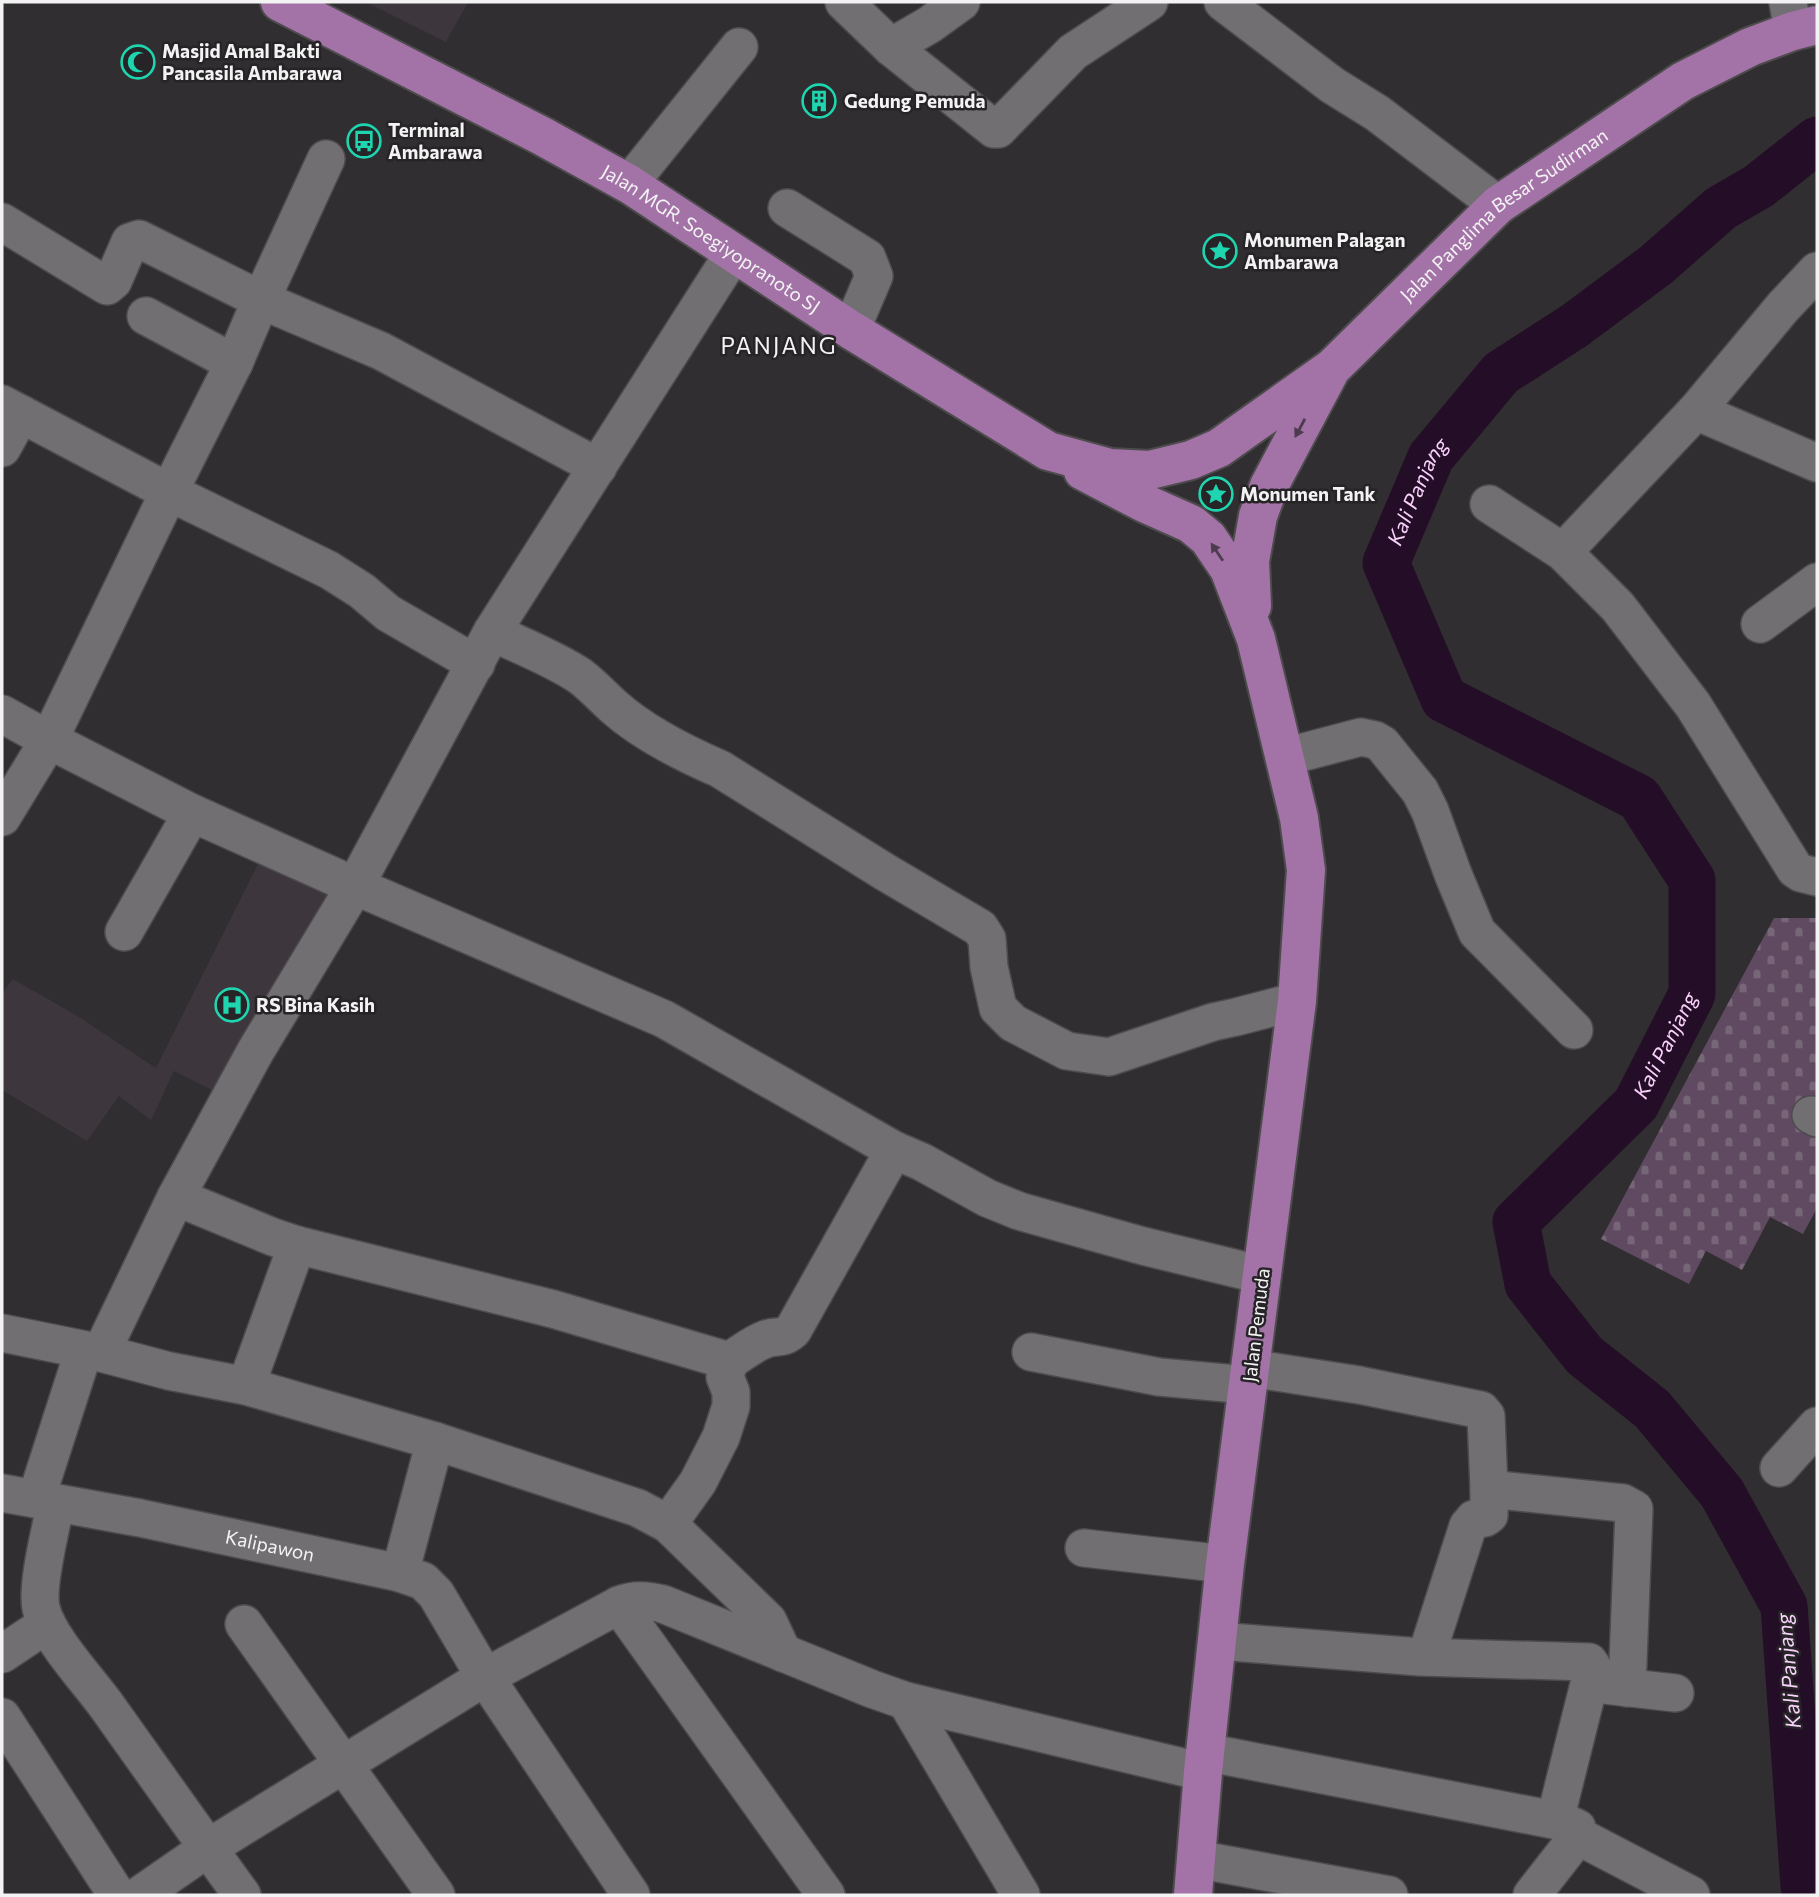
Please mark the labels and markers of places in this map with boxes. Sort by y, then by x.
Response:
place label: Masjid Amal Bakti Pancasila Ambarawa [162,39,342,84]
mosque icon: Masjid Amal Bakti Pancasila Ambarawa [119,43,157,81]
building icon: Gedung Pemuda [800,82,838,120]
place label: Gedung Pemuda [844,89,986,112]
place label: Terminal Ambarawa [388,118,483,163]
bus stop icon: Terminal Ambarawa [345,122,383,160]
place label: Monumen Palagan Ambarawa [1244,228,1405,273]
place icon: Monumen Palagan Ambarawa [1201,232,1239,270]
place icon: Monumen Tank [1197,475,1235,513]
place label: Monumen Tank [1240,482,1376,505]
hospital icon: RS Bina Kasih [213,986,251,1024]
place label: RS Bina Kasih [256,993,375,1016]

